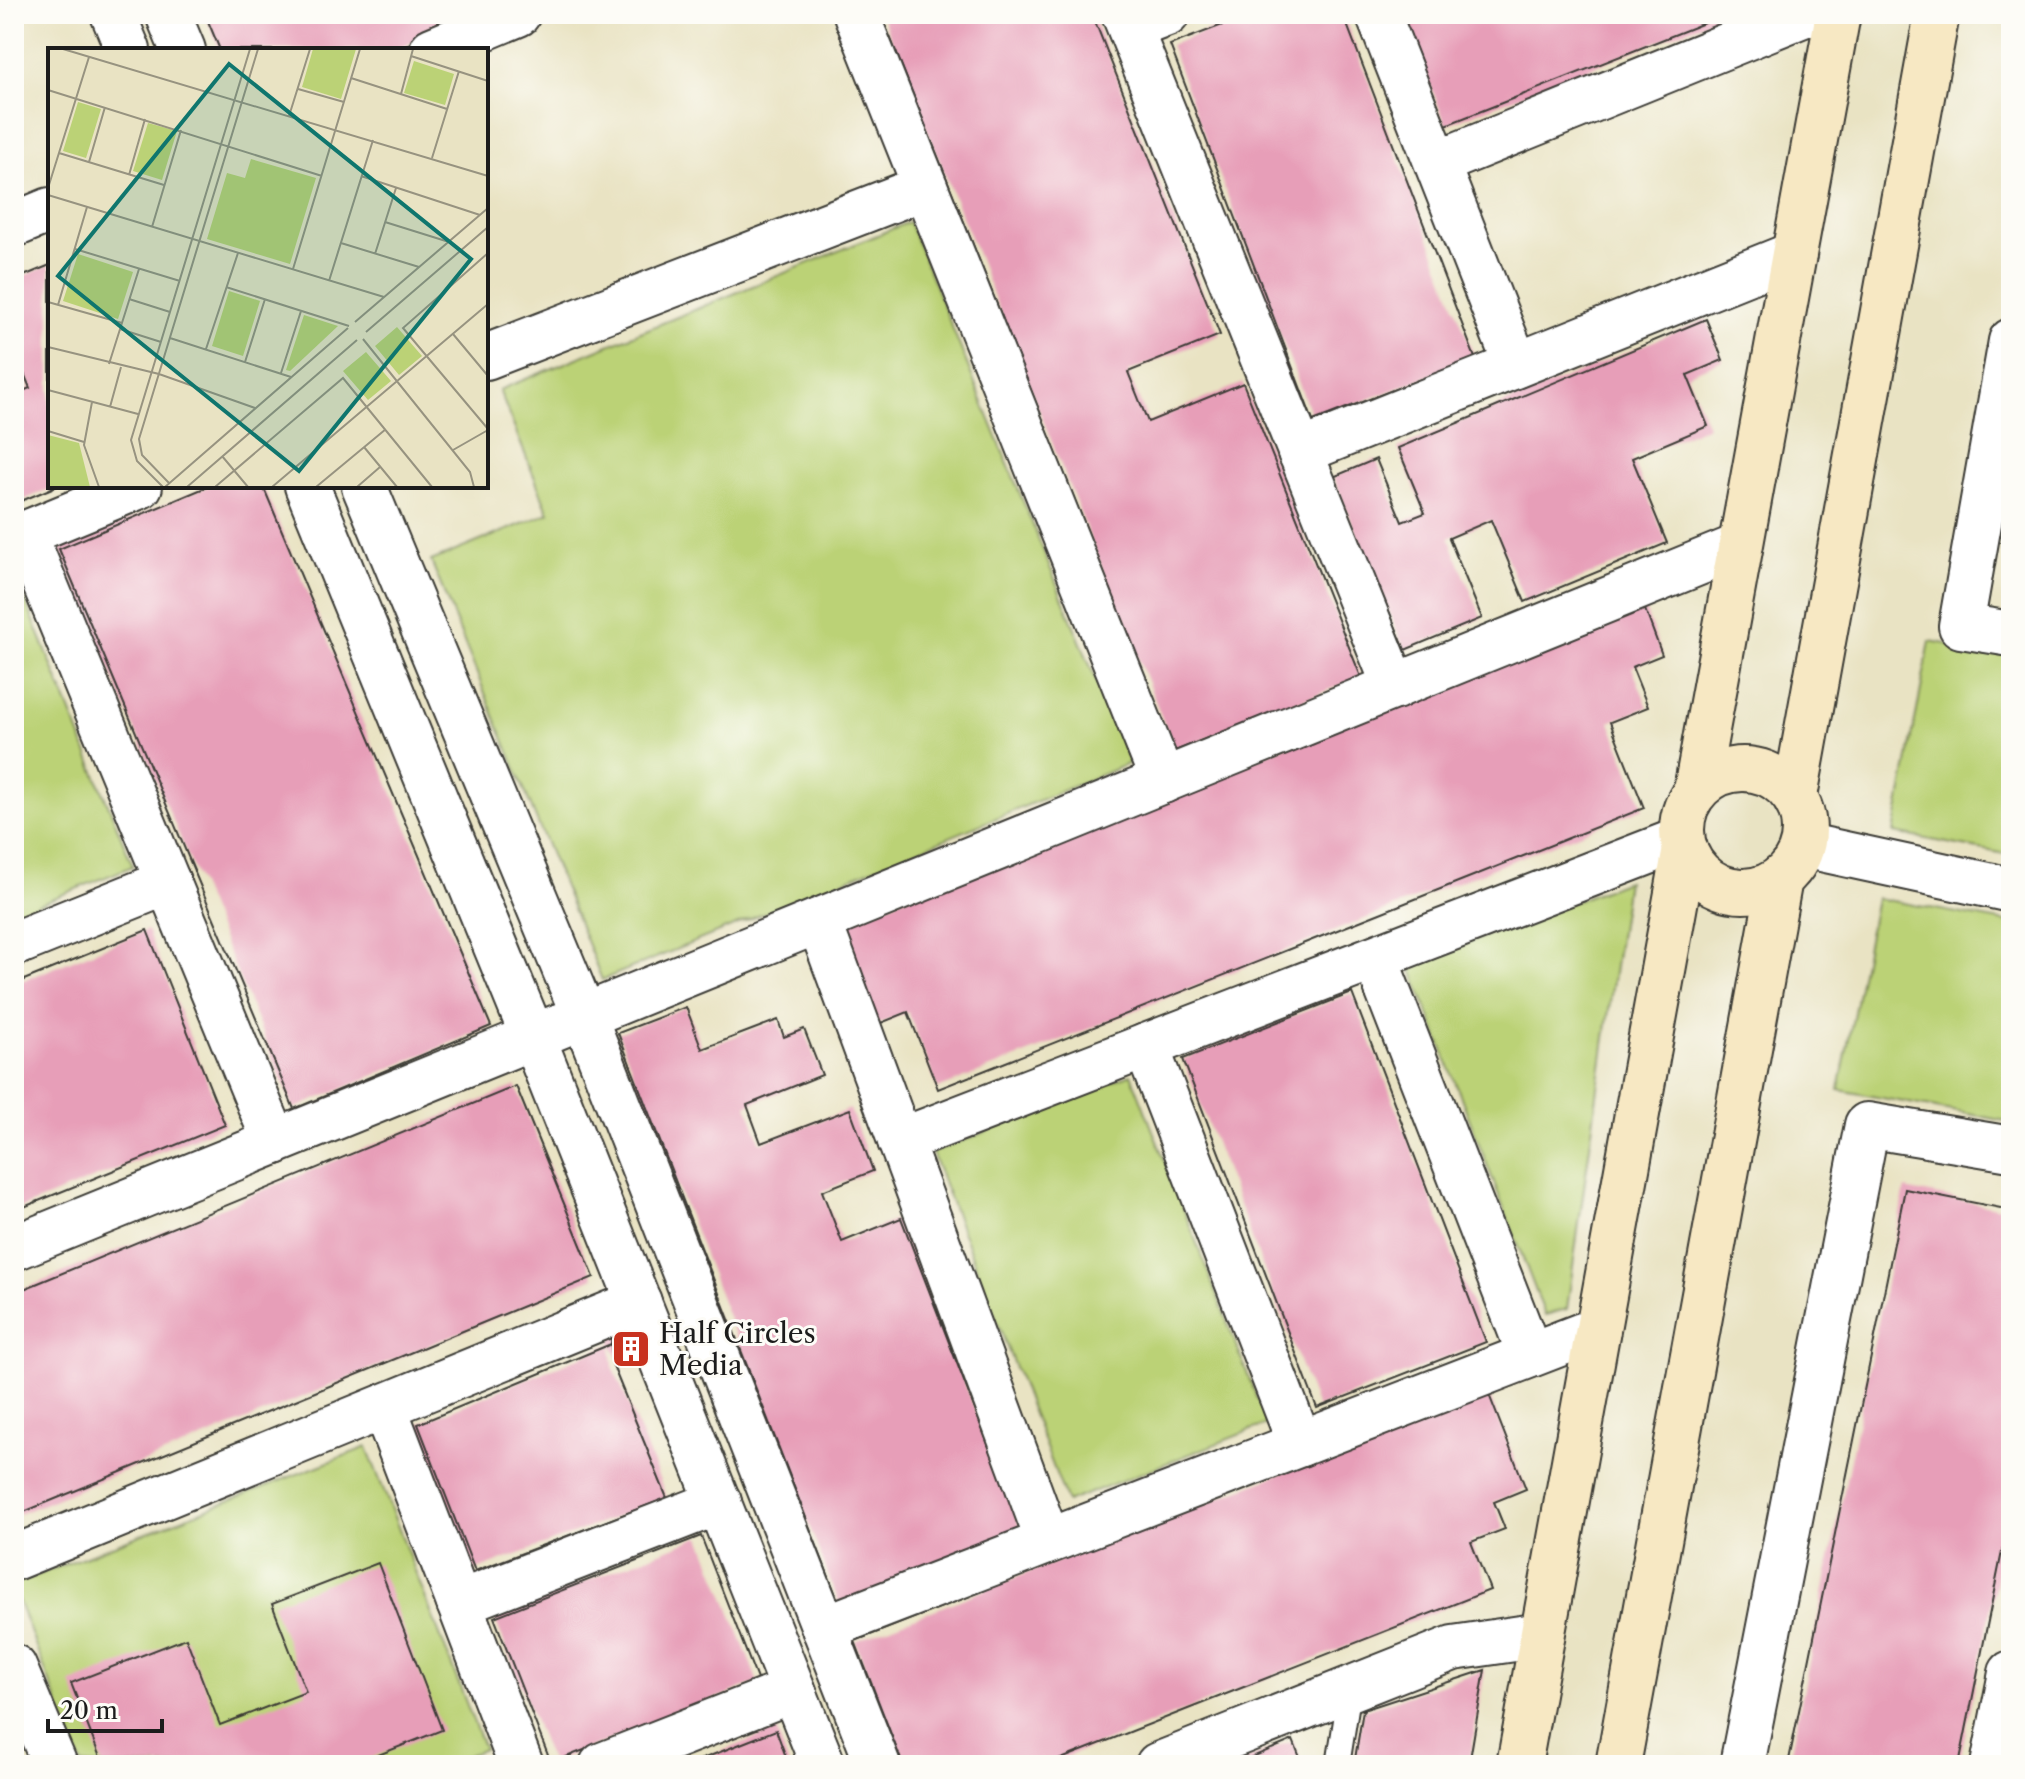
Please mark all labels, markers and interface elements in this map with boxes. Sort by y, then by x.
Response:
inset map [48,48,488,488]
place label: Half Circles Media [659,1316,816,1382]
building icon: Half Circles Media [610,1328,652,1370]
scale bar [48,1683,162,1733]
text: 20 m [60,1696,118,1725]

